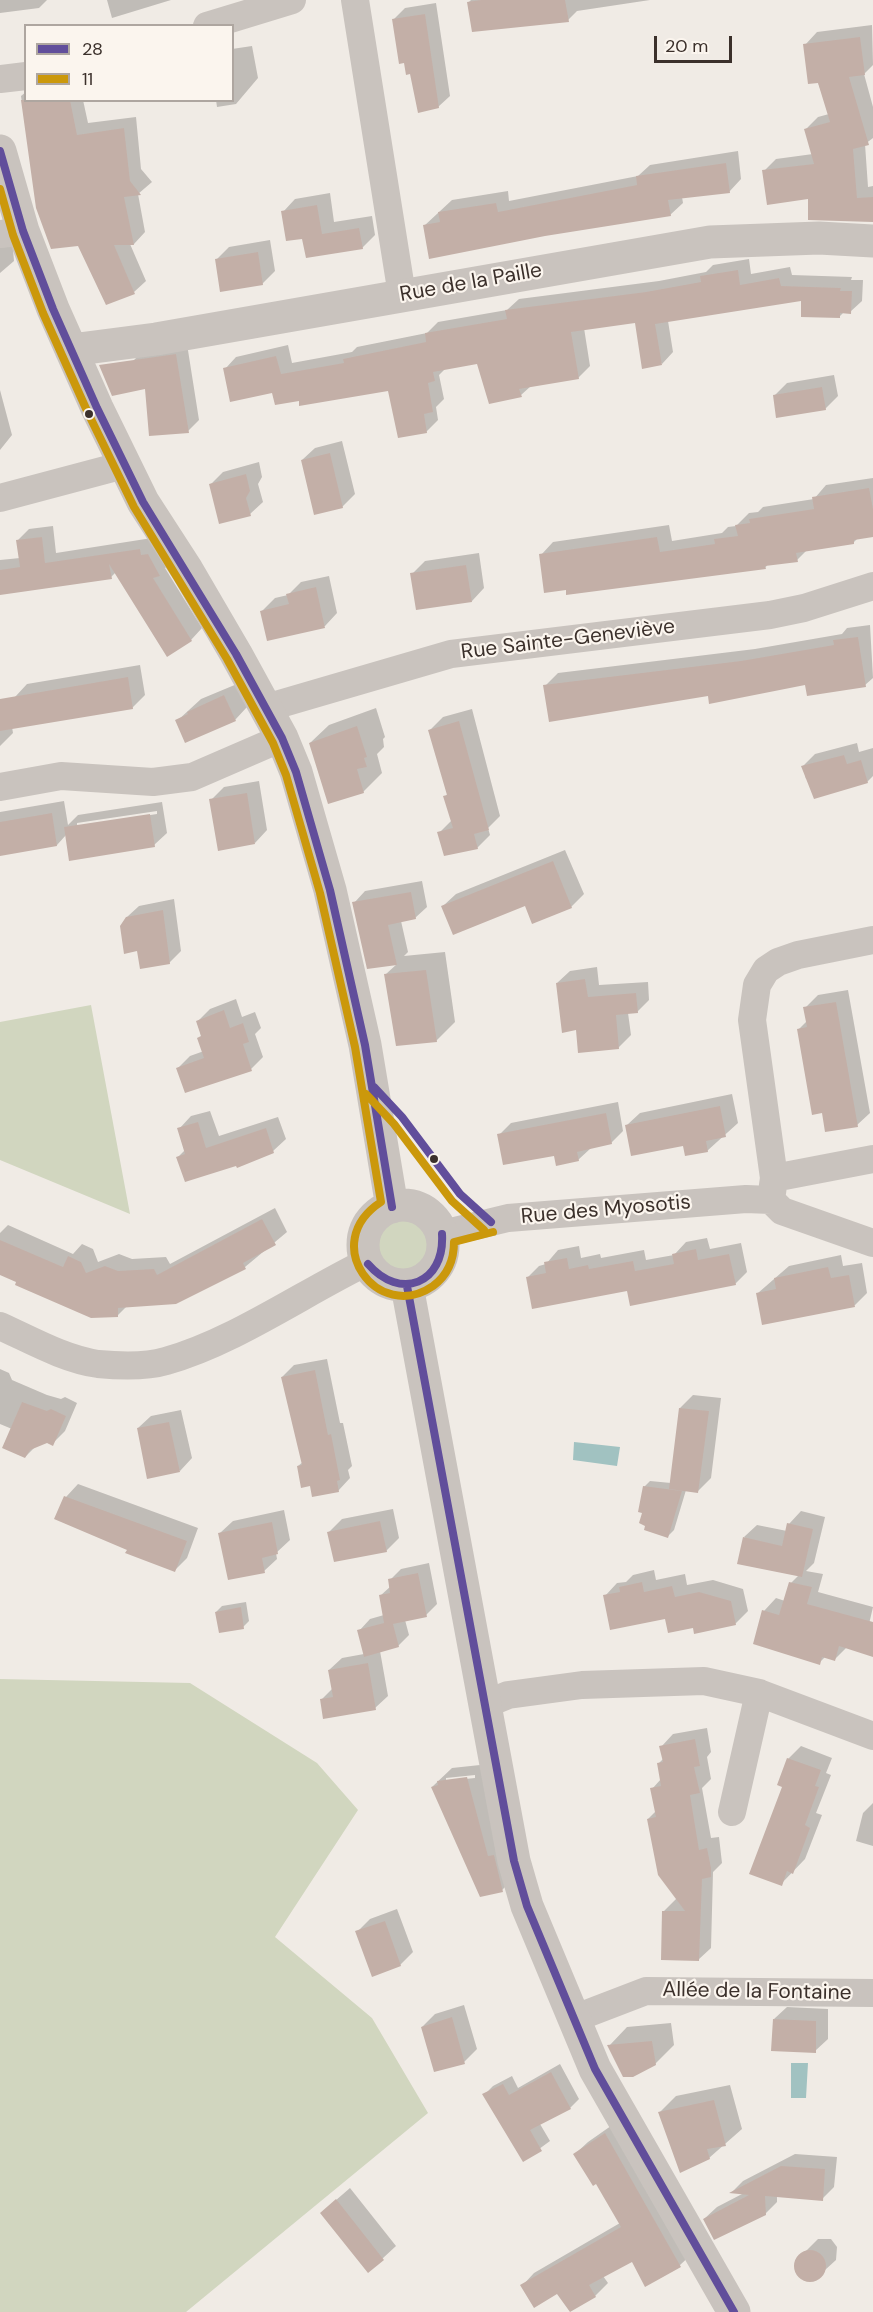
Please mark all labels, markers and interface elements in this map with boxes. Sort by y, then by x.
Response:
legend [24,24,234,102]
scale bar [657,24,735,62]
text: 20 m [665,34,708,58]
text: 28 [82,37,103,61]
text: 11 [82,67,93,91]
street label: Rue de la Paille [398,258,544,308]
unlabelled marker [83,408,95,420]
street label: Rue Sainte-Geneviève [460,614,676,666]
unlabelled marker [428,1153,440,1165]
street label: Rue des Myosotis [520,1190,692,1230]
street label: Allée de la Fontaine [662,1978,852,2006]

